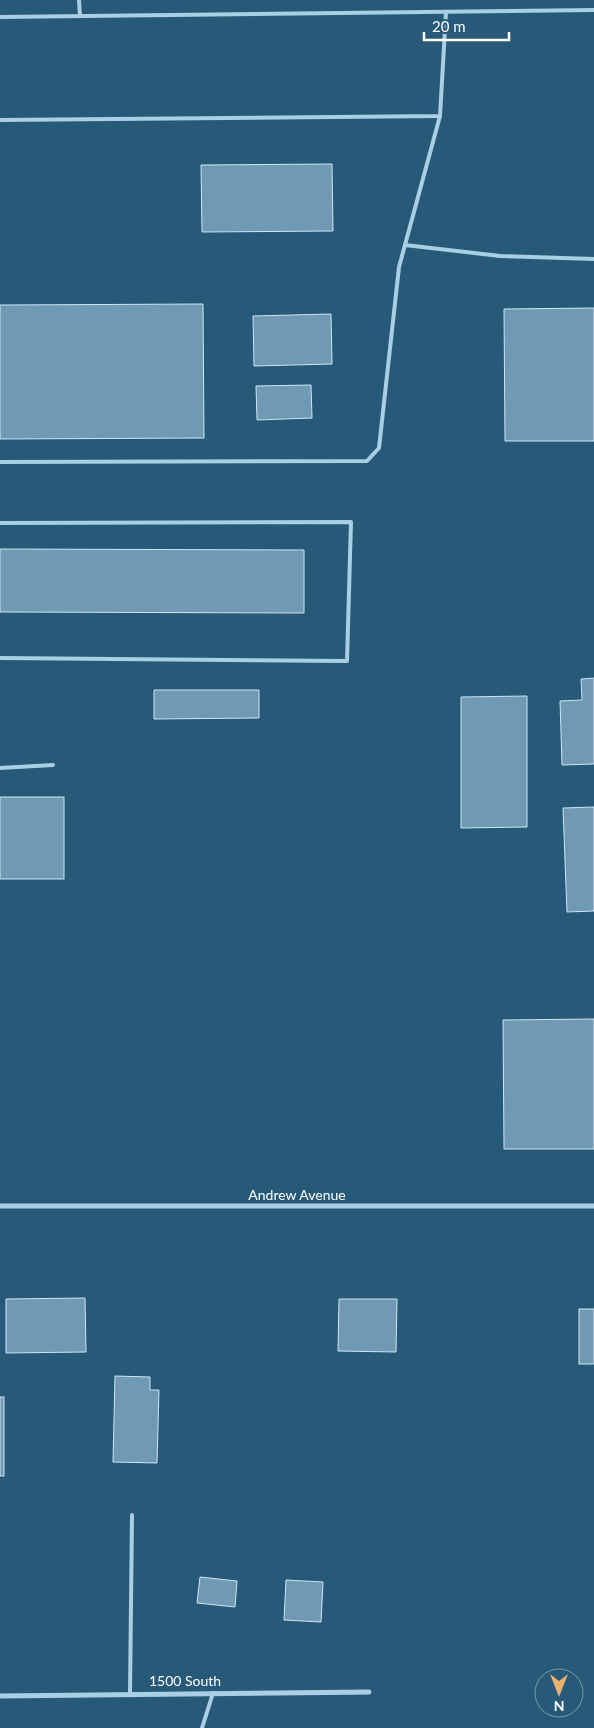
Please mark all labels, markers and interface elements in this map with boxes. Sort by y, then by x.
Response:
scale bar [424,10,509,42]
text: 20 m [432,17,466,35]
street label: Andrew Avenue [248,1186,346,1203]
north arrow [534,1668,584,1718]
street label: 1500 South [149,1672,221,1689]
text: N [554,1698,564,1715]

